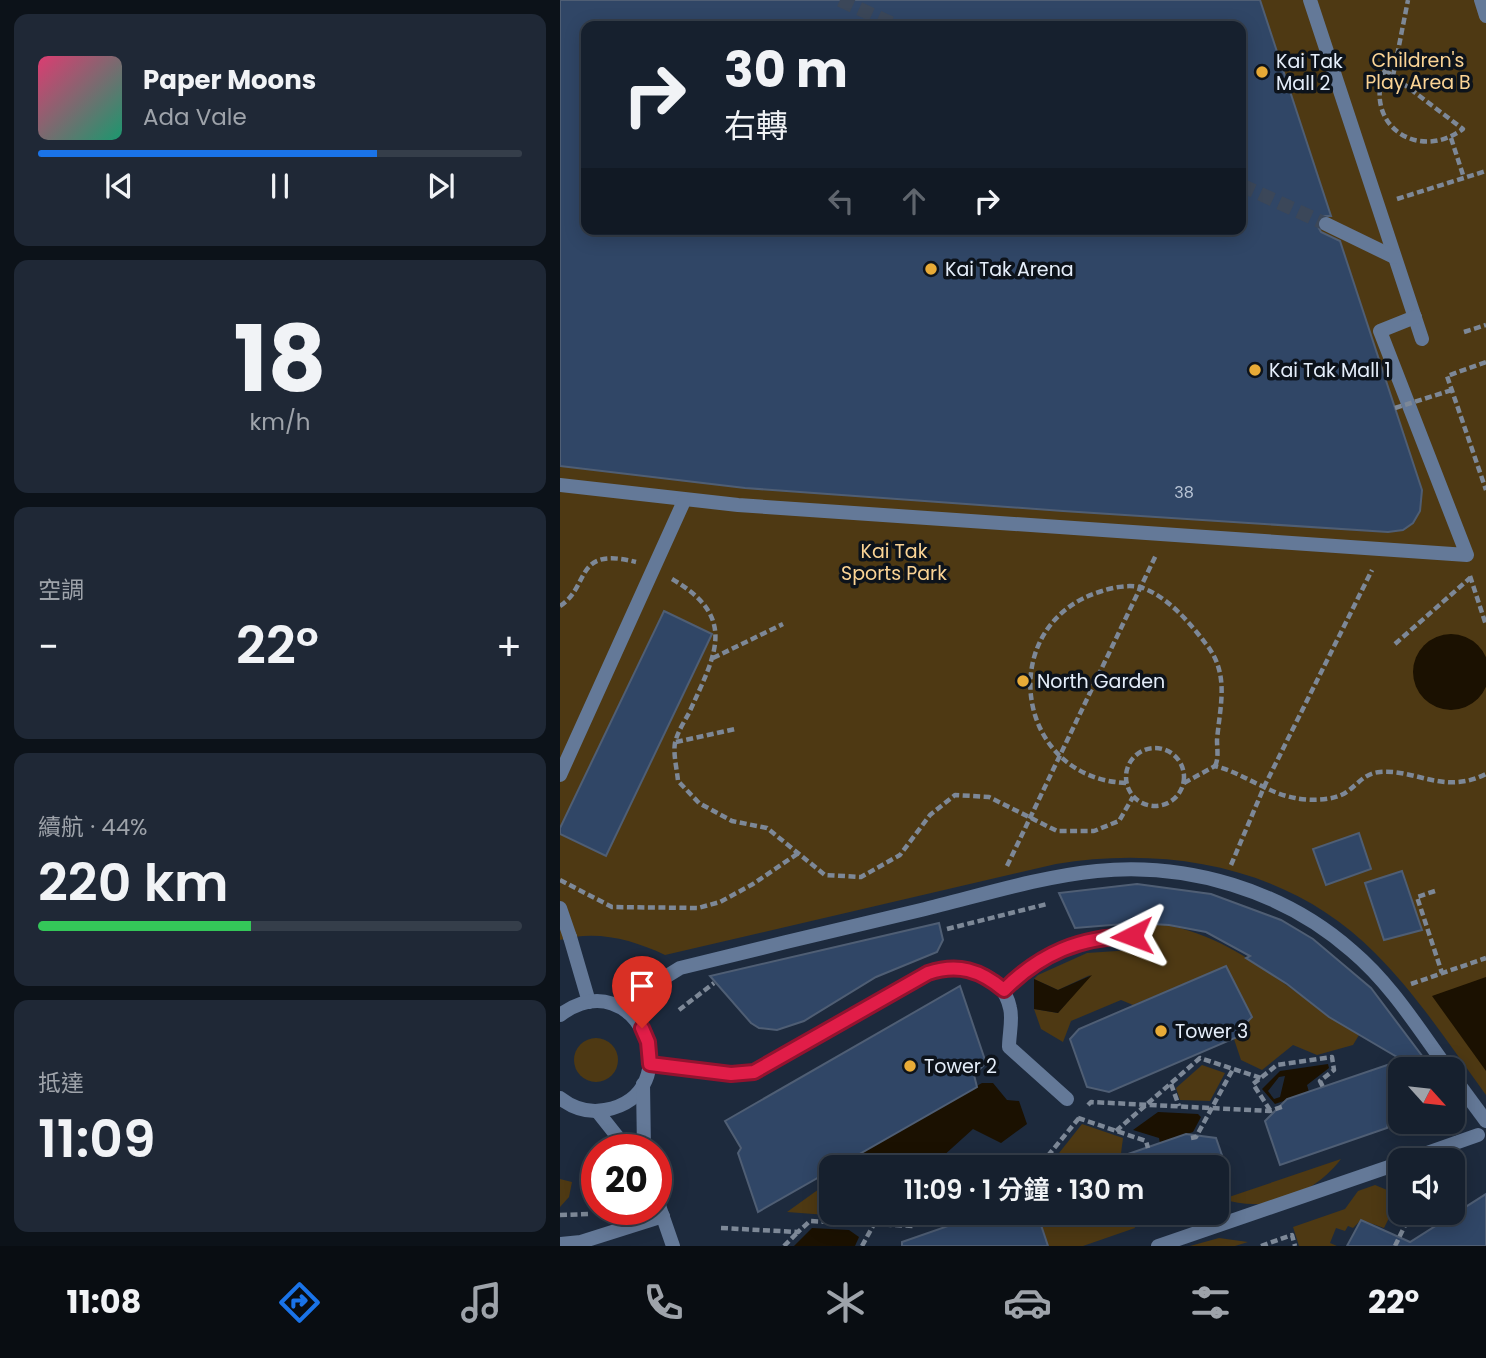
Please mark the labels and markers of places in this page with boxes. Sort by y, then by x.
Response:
place label: Kai Tak Mall 2 [1276,48,1343,97]
marker: Kai Tak Mall 2 [1254,64,1270,80]
place label: Kai Tak Arena [945,256,1074,283]
marker: Kai Tak Arena [923,261,939,277]
place label: Kai Tak Mall 1 [1269,357,1391,384]
marker: Kai Tak Mall 1 [1247,362,1263,378]
place label: North Garden [1037,668,1165,695]
marker: North Garden [1015,673,1031,689]
pin [612,956,672,1028]
place label: Tower 3 [1175,1018,1248,1045]
marker: Tower 3 [1153,1023,1169,1039]
place label: Tower 2 [924,1053,997,1080]
marker: Tower 2 [902,1058,918,1074]

